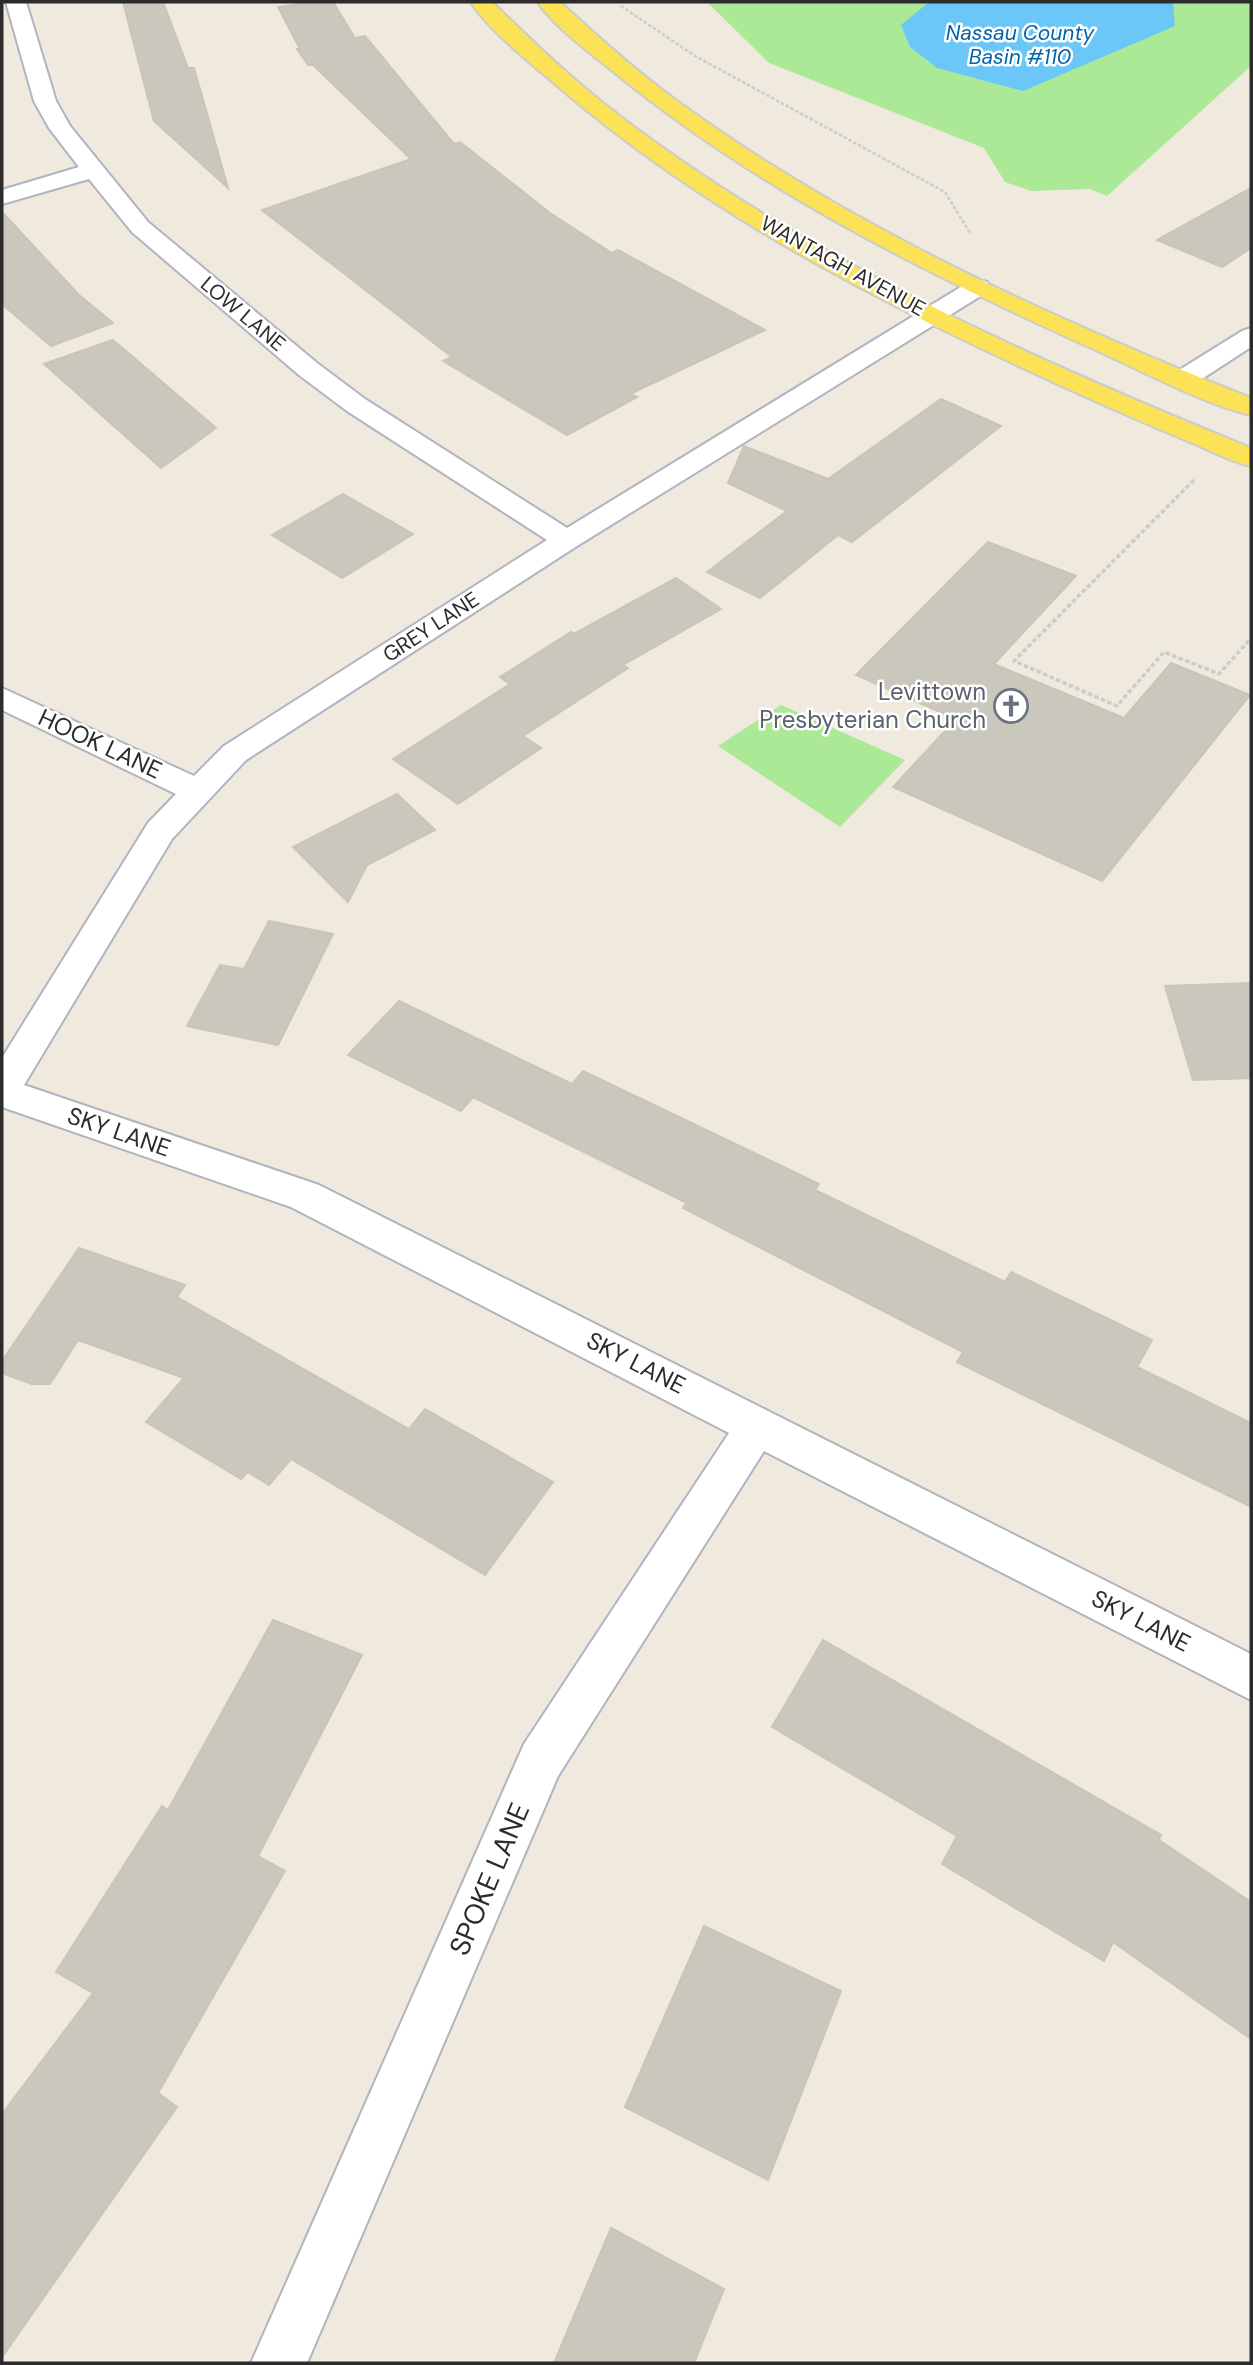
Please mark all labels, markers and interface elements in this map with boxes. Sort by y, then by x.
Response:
water label: Nassau County Basin #110 [946,19,1096,71]
street label: WANTAGH AVENUE [756,209,930,323]
street label: LOW LANE [195,270,291,358]
street label: GREY LANE [377,585,485,669]
place label: Levittown Presbyterian Church [759,676,986,735]
church icon: Levittown Presbyterian Church [992,687,1030,725]
street label: HOOK LANE [34,701,167,786]
street label: SKY LANE [64,1099,175,1164]
street label: SKY LANE [582,1324,691,1401]
street label: SKY LANE [1087,1582,1196,1659]
street label: SPOKE LANE [441,1797,538,1961]

